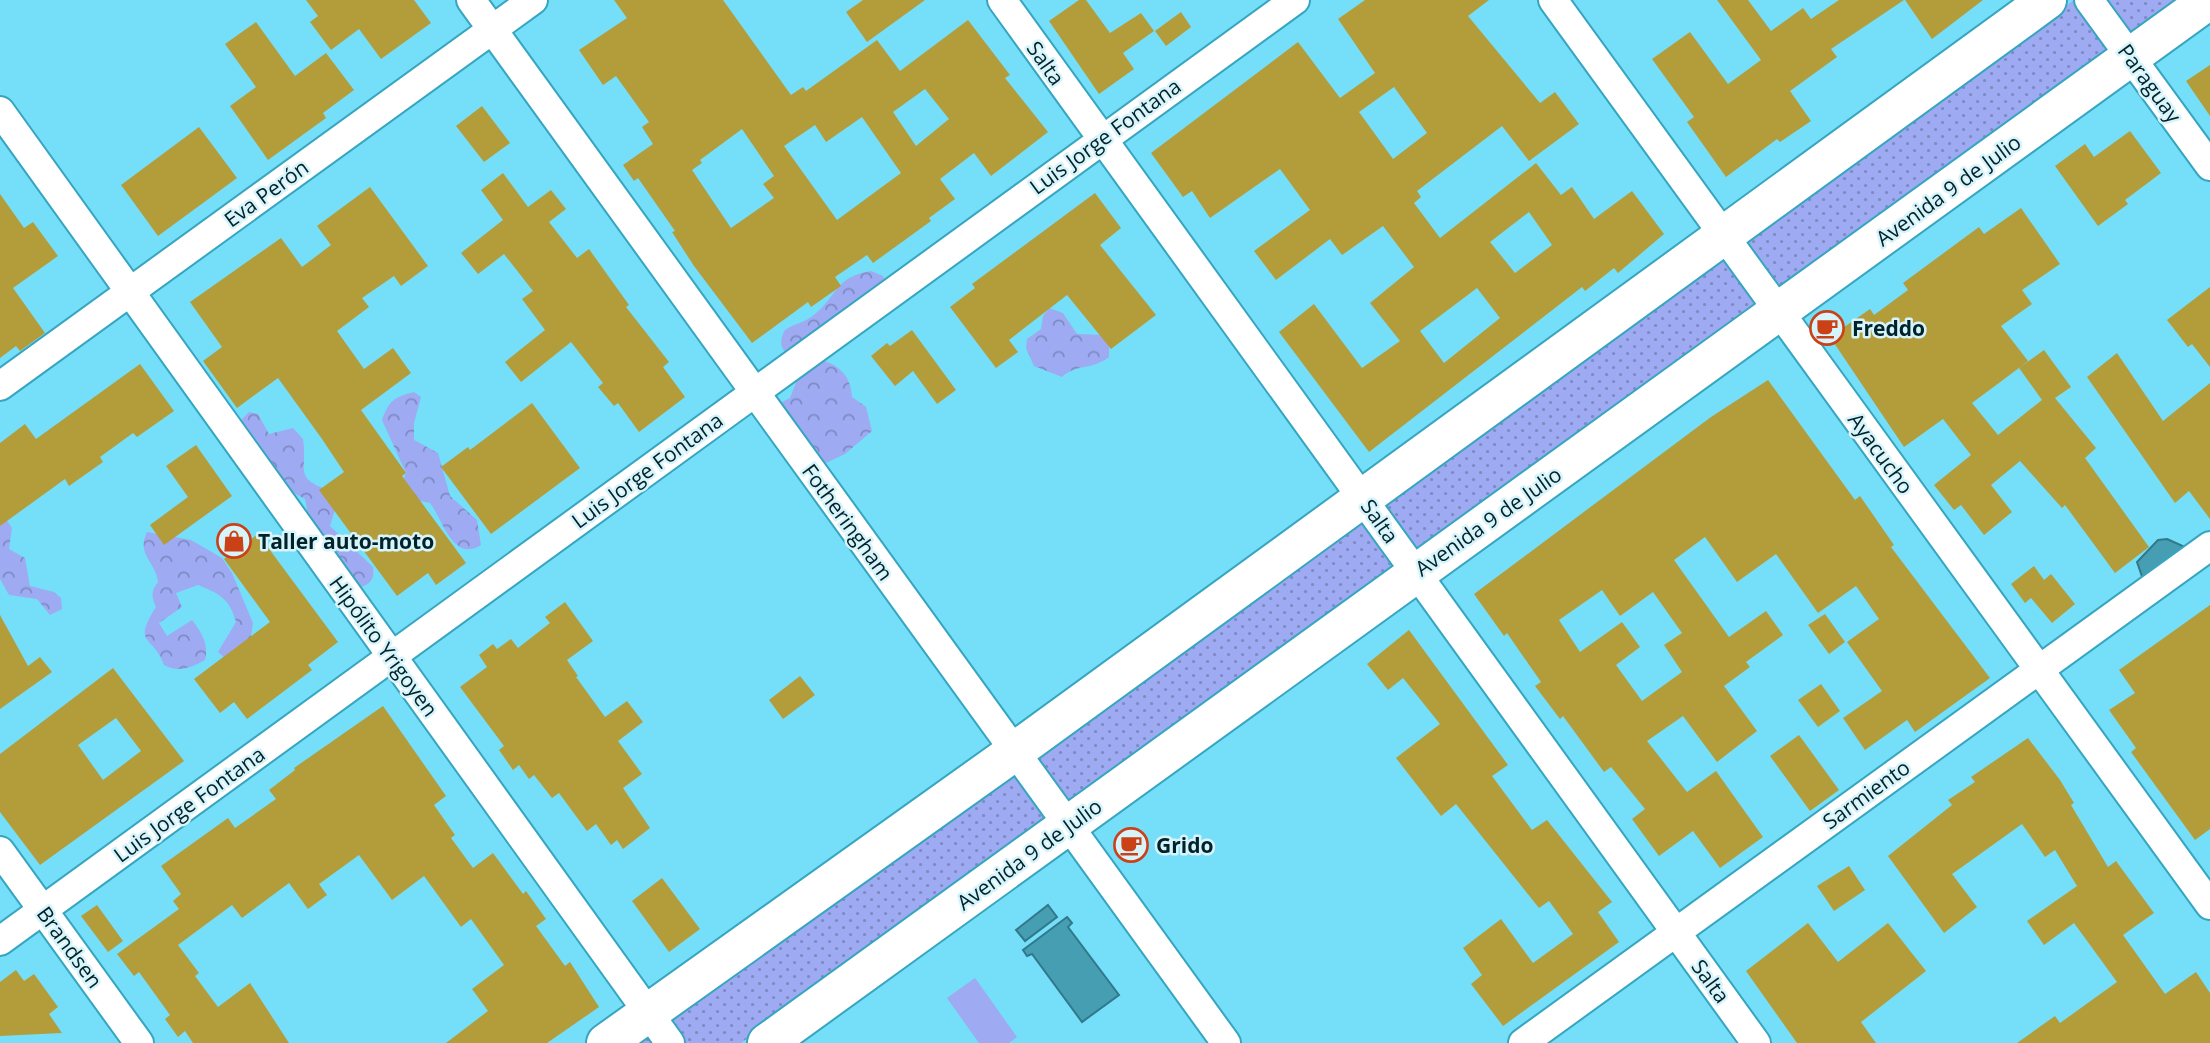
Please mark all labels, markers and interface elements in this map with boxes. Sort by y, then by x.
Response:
street label: Salta [1021,35,1071,91]
street label: Paraguay [2112,38,2188,128]
street label: Luis Jorge Fontana [1024,72,1186,200]
street label: Avenida 9 de Julio [1870,128,2026,252]
street label: Eva Perón [218,153,314,233]
cafe icon: Freddo [1808,309,1846,347]
place label: Freddo [1852,314,1925,342]
street label: Luis Jorge Fontana [566,406,728,534]
street label: Ayacucho [1842,407,1920,499]
street label: Fotheringham [796,458,900,586]
street label: Avenida 9 de Julio [1409,460,1567,582]
street label: Salta [1355,493,1405,549]
shop icon: Taller auto-moto [215,522,253,560]
place label: Taller auto-moto [258,527,434,555]
street label: Hipólito Yrigoyen [324,570,444,722]
street label: Luis Jorge Fontana [108,740,270,868]
street label: Sarmiento [1817,753,1915,835]
street label: Avenida 9 de Julio [951,792,1107,916]
cafe icon: Grido [1112,826,1150,864]
place label: Grido [1156,831,1213,859]
street label: Brandsen [31,901,109,993]
street label: Salta [1686,953,1736,1009]

